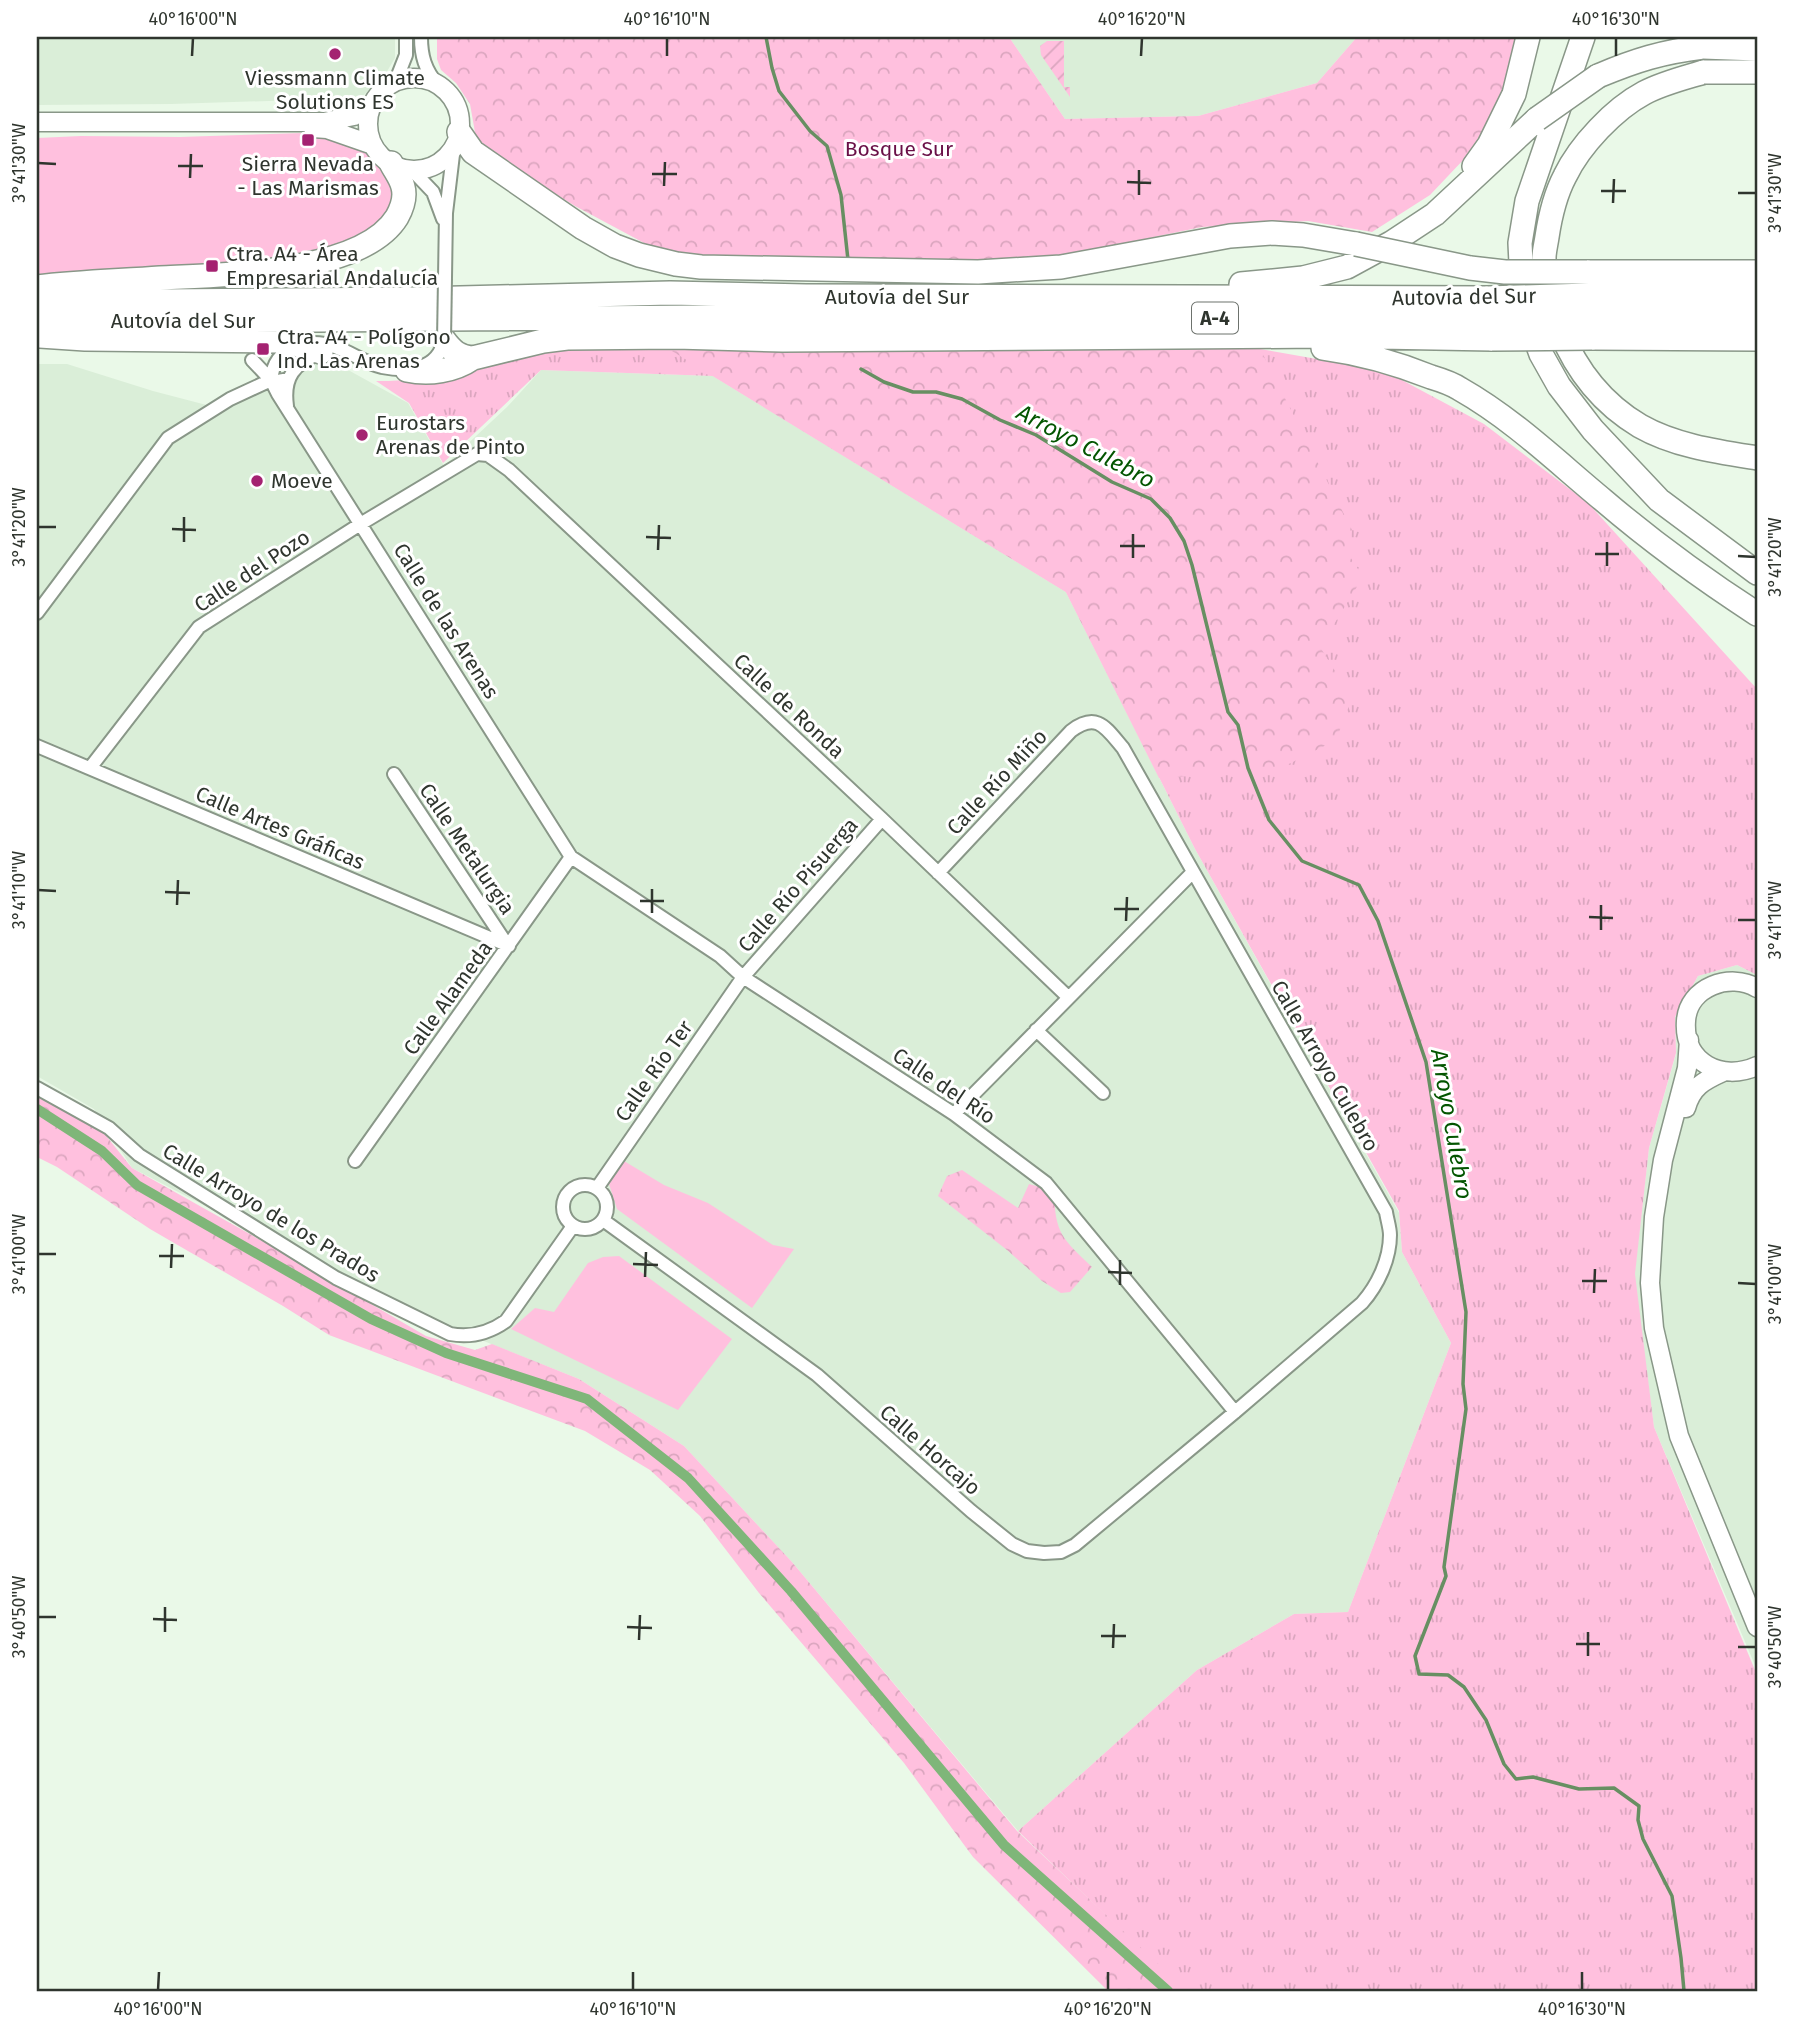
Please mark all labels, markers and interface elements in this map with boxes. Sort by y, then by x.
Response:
text: 40°16'00"N [148,8,238,30]
text: 40°16'10"N [623,8,711,30]
text: 40°16'20"N [1098,8,1186,30]
text: 40°16'30"N [1572,8,1660,30]
marker: Viessmann Climate Solutions ES [327,46,343,62]
place label: Viessmann Climate Solutions ES [245,65,425,115]
text: 3°41'30"W [8,123,30,203]
marker: Sierra Nevada - Las Marismas [300,132,316,148]
park label: Bosque Sur [845,136,953,162]
place label: Sierra Nevada - Las Marismas [237,151,379,201]
text: 3°41'30"W [1764,153,1786,233]
place label: Ctra. A4 - Área Empresarial Andalucía [226,241,438,291]
marker: Ctra. A4 - Área Empresarial Andalucía [204,258,220,274]
street label: Autovía del Sur [1392,283,1536,311]
street label: Autovía del Sur [825,284,969,310]
road number: A-4 [1192,302,1238,334]
street label: Autovía del Sur [111,308,255,334]
place label: Ctra. A4 - Polígono Ind. Las Arenas [277,324,451,374]
marker: Ctra. A4 - Polígono Ind. Las Arenas [255,341,271,357]
water label: Arroyo Culebro [1011,397,1160,494]
place label: Eurostars Arenas de Pinto [376,410,525,460]
marker: Eurostars Arenas de Pinto [354,427,370,443]
place label: Moeve [271,468,333,494]
marker: Moeve [249,473,265,489]
text: 3°41'20"W [8,487,30,567]
text: 3°41'20"W [1764,517,1786,597]
street label: Calle del Pozo [189,524,315,618]
street label: Calle de las Arenas [388,538,504,704]
street label: Calle de Ronda [728,648,850,764]
street label: Calle Río Miño [941,724,1053,840]
street label: Calle Metalurgia [413,778,521,920]
street label: Calle Artes Gráficas [192,781,369,875]
street label: Calle Río Pisuerga [733,812,863,958]
text: 3°41'10"W [8,851,30,929]
text: 3°41'10"W [1764,881,1786,959]
street label: Calle Alameda [398,936,498,1060]
street label: Calle Arroyo Culebro [1265,976,1385,1156]
street label: Calle Río Ter [610,1015,698,1127]
street label: Calle del Río [888,1042,1000,1130]
water label: Arroyo Culebro [1425,1046,1479,1201]
street label: Calle Arroyo de los Prados [158,1138,384,1288]
text: 3°41'00"W [8,1214,30,1294]
text: 3°41'00"W [1764,1244,1786,1324]
street label: Calle Horcajo [874,1399,986,1501]
text: 3°40'50"W [8,1576,30,1658]
text: 3°40'50"W [1764,1606,1786,1688]
text: 40°16'00"N [113,1998,203,2020]
text: 40°16'10"N [589,1998,677,2020]
text: 40°16'20"N [1064,1998,1152,2020]
text: 40°16'30"N [1538,1998,1626,2020]

